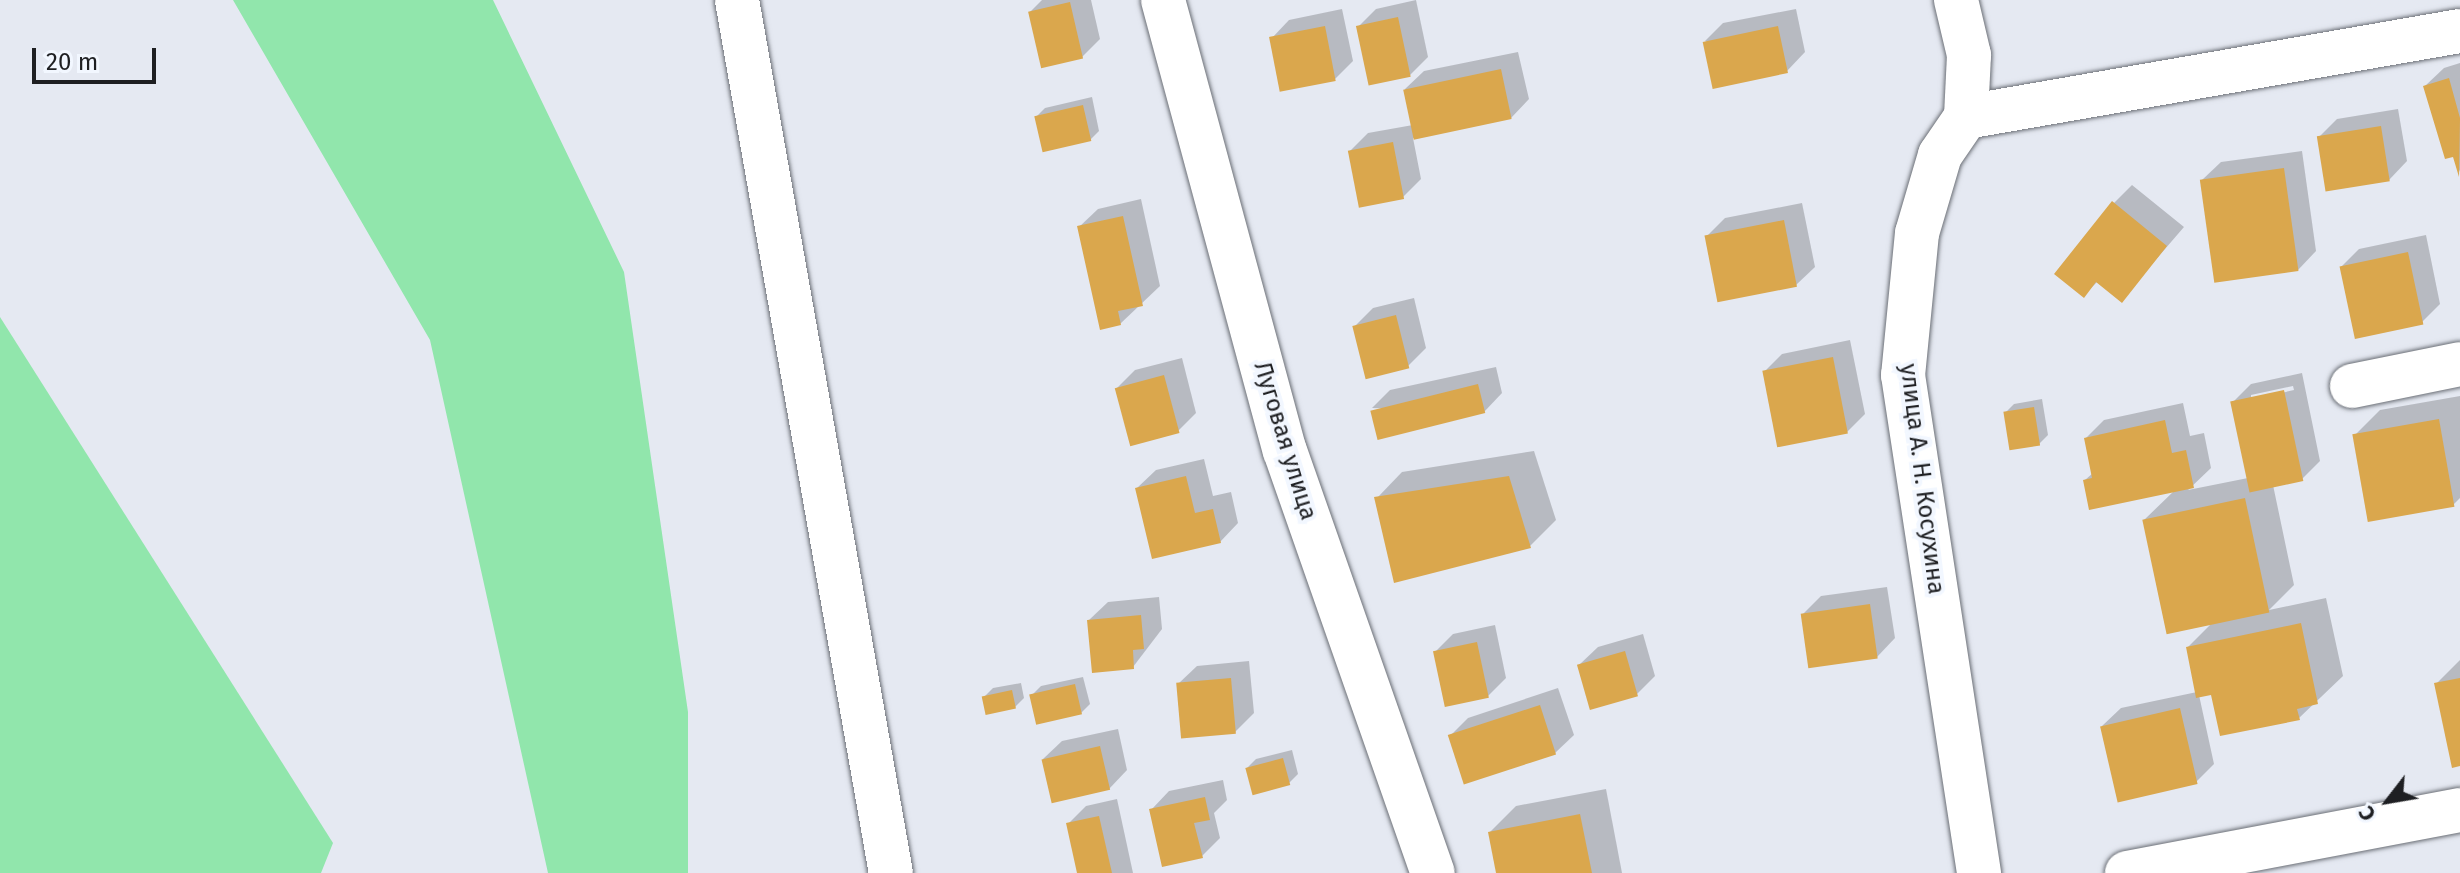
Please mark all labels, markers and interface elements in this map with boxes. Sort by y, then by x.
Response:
scale bar [36,32,160,82]
text: 20 m [46,48,98,76]
street label: Луговая улица [1247,358,1323,524]
street label: улица А. Н. Косухина [1894,362,1950,596]
north arrow [2348,761,2428,841]
text: С [2352,801,2382,826]

